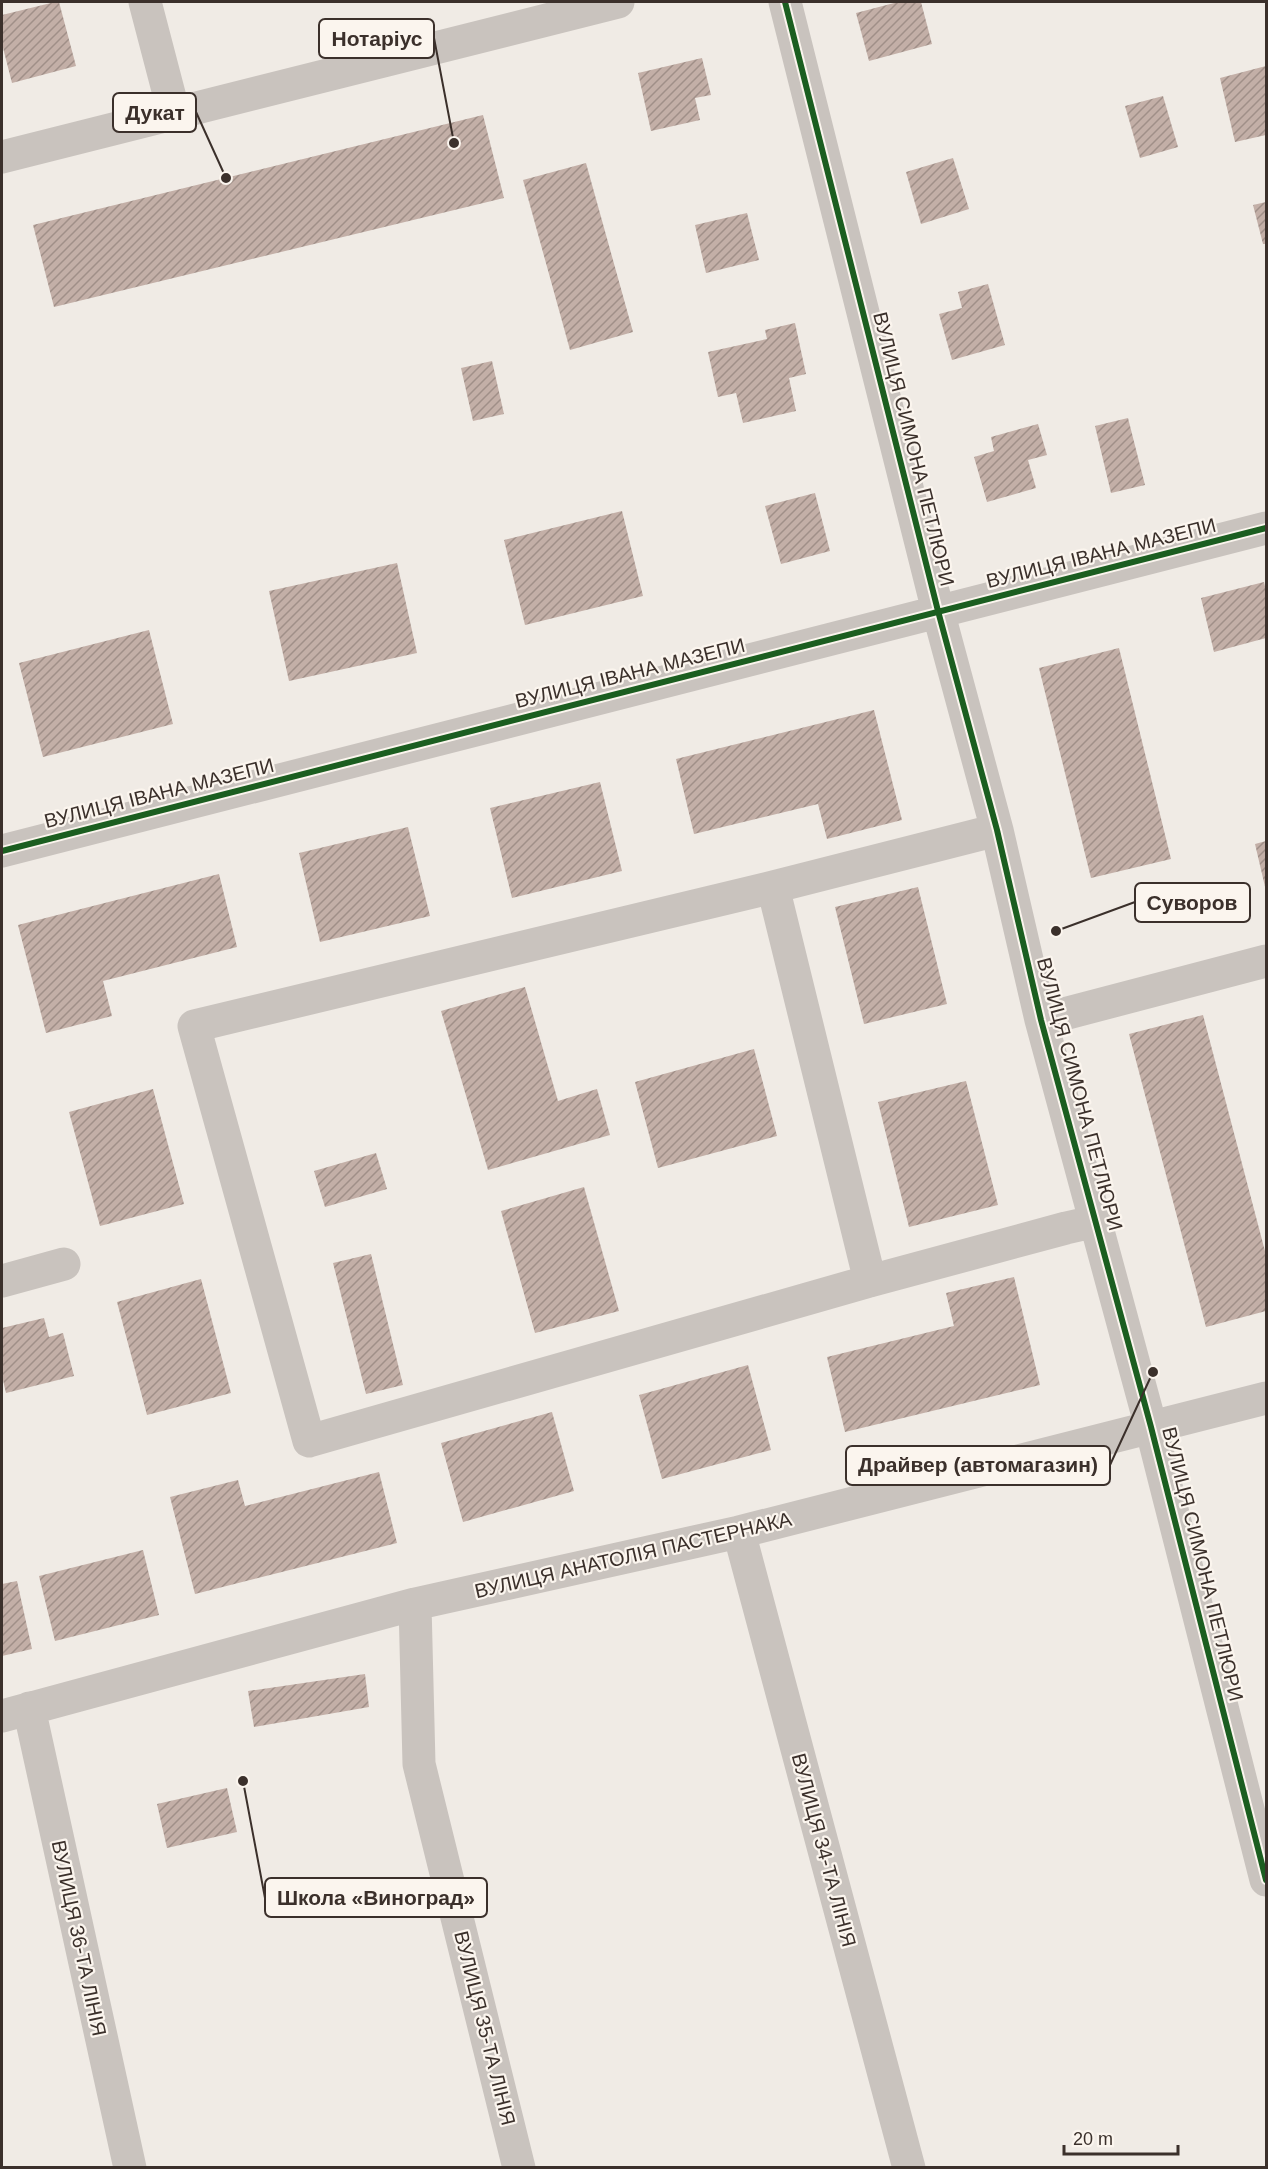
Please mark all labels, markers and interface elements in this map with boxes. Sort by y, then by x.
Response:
callout: Нотаріус [319,19,434,58]
text: Нотаріус [332,27,423,50]
callout: Дукат [113,93,196,132]
text: Дукат [125,101,185,124]
street label: ВУЛИЦЯ СИМОНА ПЕТЛЮРИ [869,310,959,588]
street label: ВУЛИЦЯ ІВАНА МАЗЕПИ [984,514,1218,592]
street label: ВУЛИЦЯ ІВАНА МАЗЕПИ [513,634,747,712]
street label: ВУЛИЦЯ ІВАНА МАЗЕПИ [42,754,276,832]
callout: Суворов [1135,883,1250,922]
text: Суворов [1147,891,1238,914]
street label: ВУЛИЦЯ СИМОНА ПЕТЛЮРИ [1033,955,1127,1233]
street label: ВУЛИЦЯ СИМОНА ПЕТЛЮРИ [1158,1425,1248,1703]
callout: Драйвер (автомагазин) [846,1446,1110,1485]
text: Драйвер (автомагазин) [858,1453,1098,1476]
street label: ВУЛИЦЯ АНАТОЛІЯ ПАСТЕРНАКА [472,1508,794,1602]
street label: ВУЛИЦЯ 34-ТА ЛІНІЯ [788,1751,860,1949]
street label: ВУЛИЦЯ 36-ТА ЛІНІЯ [48,1838,110,2038]
callout: Школа «Виноград» [265,1878,487,1917]
text: Школа «Виноград» [277,1886,475,1909]
street label: ВУЛИЦЯ 35-ТА ЛІНІЯ [450,1929,520,2127]
scale bar [1064,2118,1178,2156]
text: 20 m [1073,2129,1113,2149]

